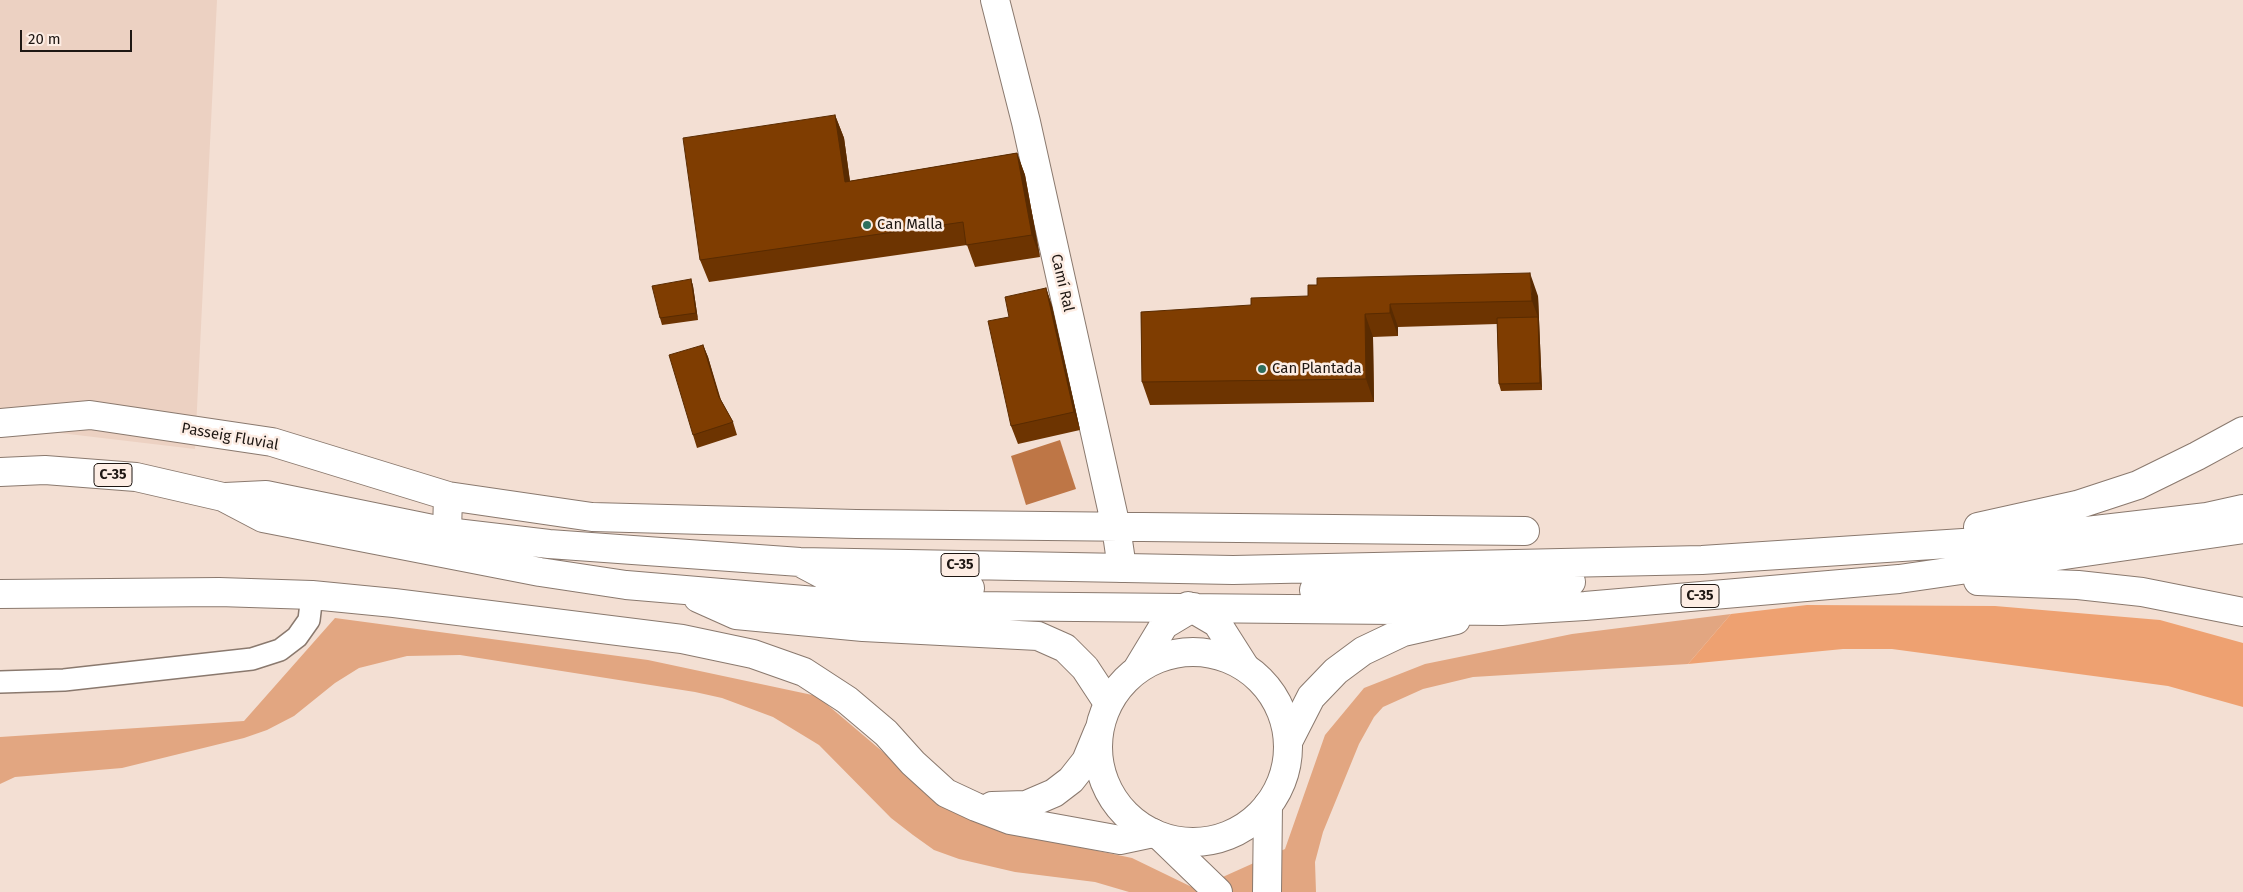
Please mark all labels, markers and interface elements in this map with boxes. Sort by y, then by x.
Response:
scale bar [22,20,135,52]
text: 20 m [28,30,61,48]
place label: Can Malla [877,216,943,234]
marker: Can Malla [861,219,873,231]
street label: Camí Ral [1047,252,1077,314]
place label: Can Plantada [1272,360,1362,378]
marker: Can Plantada [1256,363,1268,375]
street label: Passeig Fluvial [180,420,280,454]
road number: C-35 [94,464,132,486]
road number: C-35 [941,554,979,576]
road number: C-35 [1681,584,1719,608]

